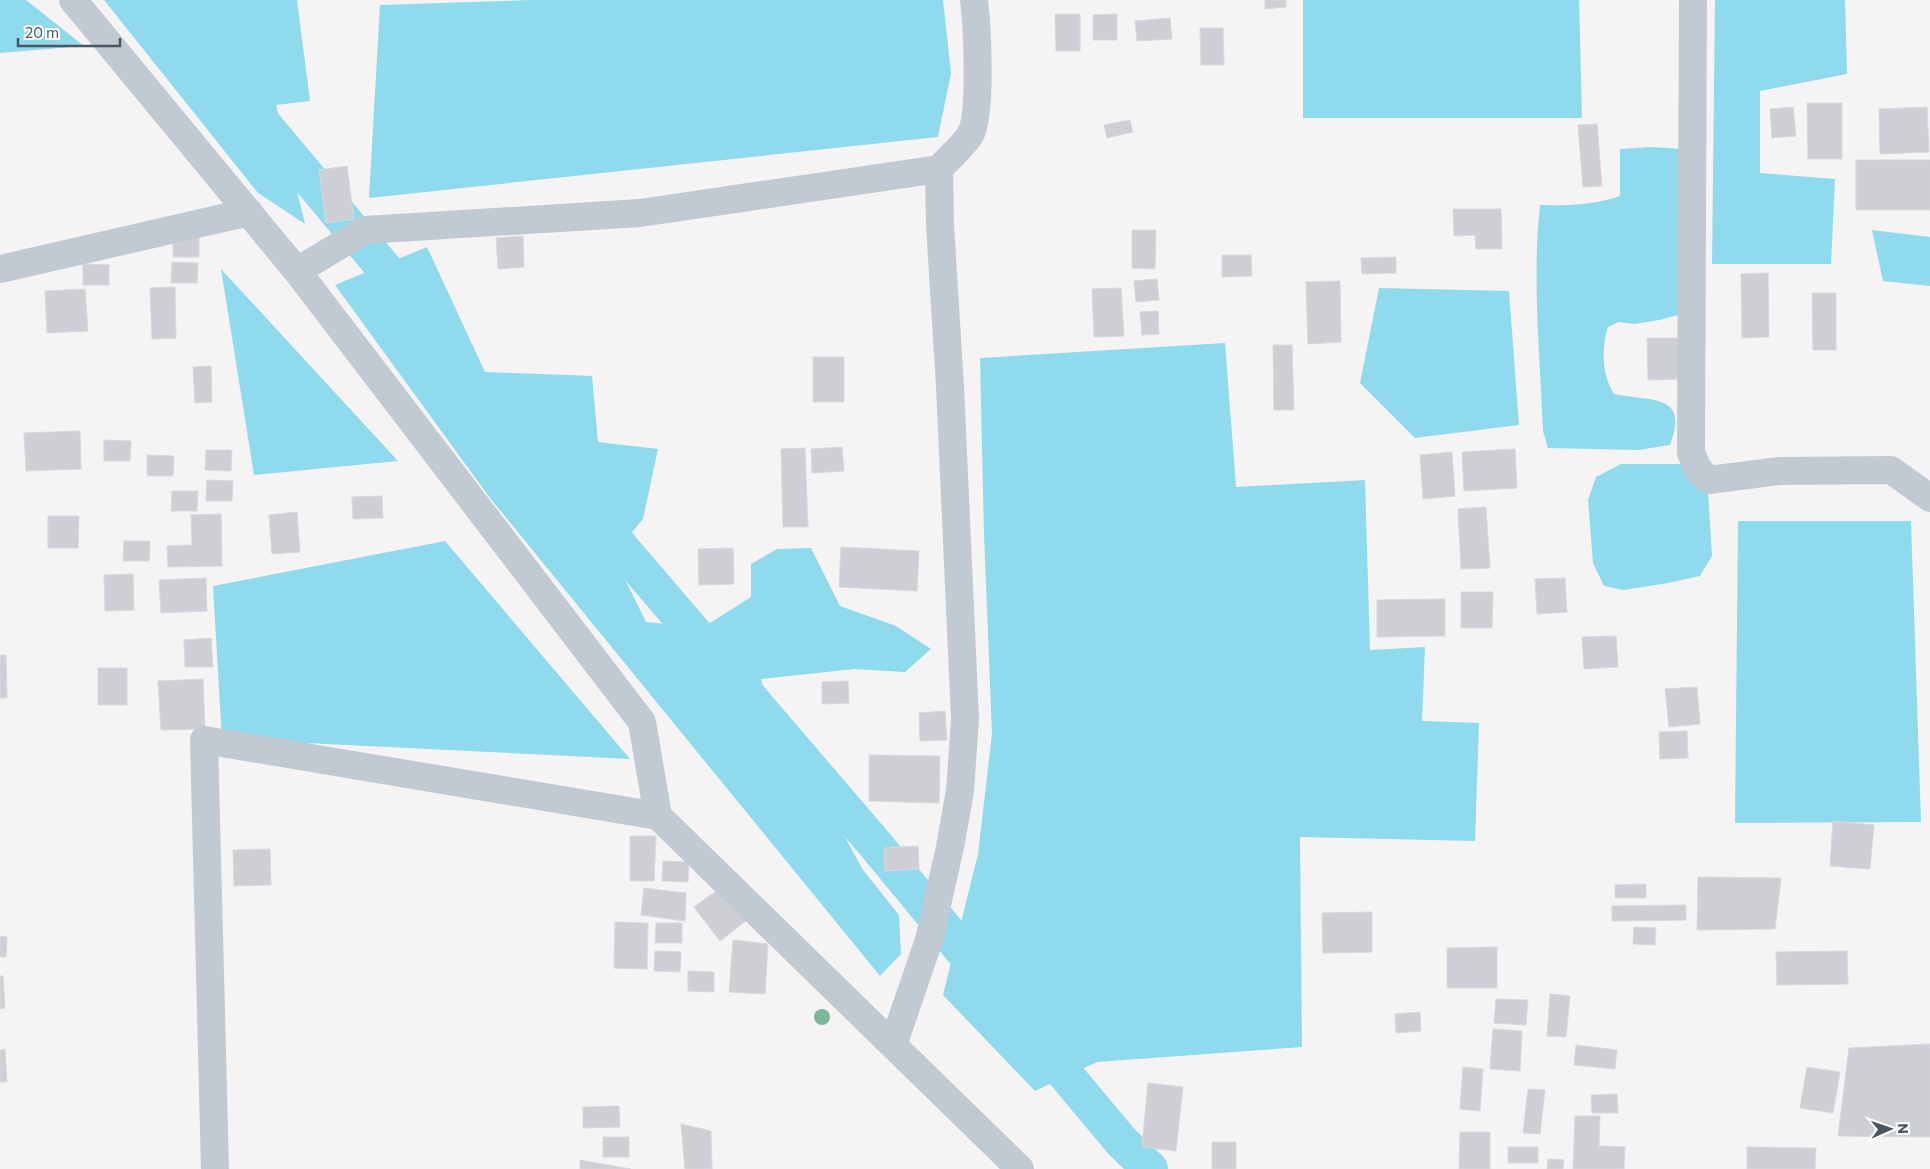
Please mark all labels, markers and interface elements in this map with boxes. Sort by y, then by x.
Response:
scale bar [18,15,120,47]
text: 20 m [25,23,59,41]
north arrow [1865,1104,1915,1154]
text: N [1895,1123,1912,1134]

